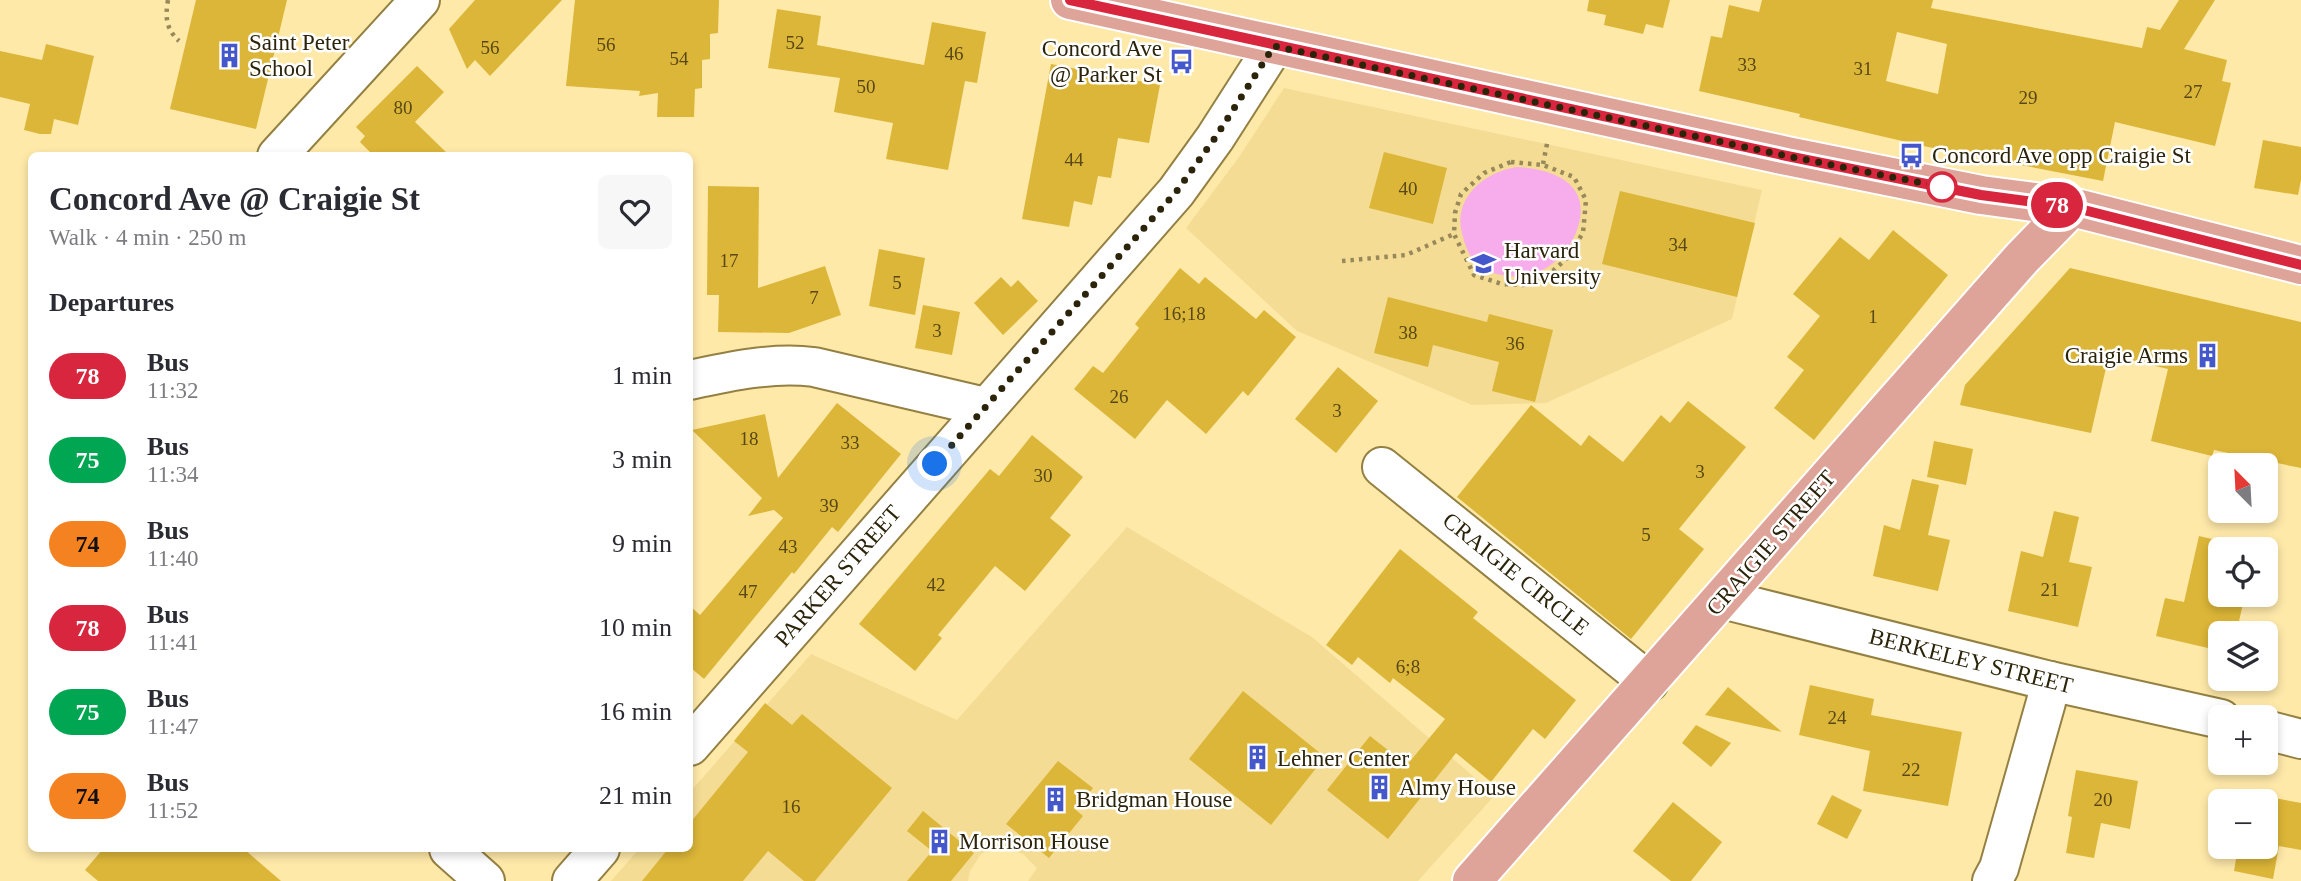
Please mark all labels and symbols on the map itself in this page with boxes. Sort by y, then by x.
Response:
place label: Saint Peter School [249,30,350,81]
house number: 52 [786,32,805,53]
house number: 56 [597,34,616,55]
place label: Concord Ave @ Parker St [1042,36,1163,87]
house number: 56 [481,37,500,58]
building icon: Saint Peter School [215,41,243,69]
house number: 46 [945,43,964,64]
bus stop icon: Concord Ave @ Parker St [1168,47,1196,75]
house number: 54 [670,48,689,69]
house number: 33 [1738,54,1757,75]
house number: 31 [1854,58,1873,79]
house number: 50 [857,76,876,97]
house number: 27 [2184,81,2203,102]
house number: 29 [2019,87,2038,108]
house number: 80 [394,97,413,118]
bus stop icon: Concord Ave opp Craigie St [1898,141,1926,169]
place label: Concord Ave opp Craigie St [1932,143,2192,168]
house number: 44 [1065,149,1084,170]
unlabelled marker [1927,172,1957,202]
house number: 40 [1399,178,1418,199]
line badge: 78 [2025,182,2088,228]
house number: 34 [1669,234,1688,255]
place label: Harvard University [1504,238,1602,289]
school or university icon: Harvard University [1470,249,1498,277]
house number: 17 [720,250,739,271]
house number: 5 [892,272,902,293]
house number: 7 [809,287,819,308]
house number: 16;18 [1162,303,1206,324]
house number: 1 [1868,306,1878,327]
house number: 3 [932,320,942,341]
house number: 38 [1399,322,1418,343]
house number: 36 [1506,333,1525,354]
building icon: Craigie Arms [2194,341,2222,369]
place label: Craigie Arms [2065,343,2188,368]
house number: 26 [1110,386,1129,407]
house number: 3 [1332,400,1342,421]
house number: 18 [740,428,759,449]
house number: 33 [841,432,860,453]
your location [917,446,952,481]
north arrow [2208,453,2278,523]
house number: 3 [1695,461,1705,482]
house number: 30 [1034,465,1053,486]
street label: CRAIGIE STREET [1701,466,1841,620]
house number: 39 [820,495,839,516]
street label: PARKER STREET [770,500,906,652]
street label: CRAIGIE CIRCLE [1438,507,1594,641]
house number: 5 [1641,524,1651,545]
house number: 43 [779,536,798,557]
house number: 42 [927,574,946,595]
house number: 21 [2041,579,2060,600]
house number: 47 [739,581,758,602]
street label: BERKELEY STREET [1866,624,2076,698]
house number: 6;8 [1396,656,1420,677]
house number: 24 [1828,707,1847,728]
building icon: Lehner Center [1243,744,1271,772]
place label: Lehner Center [1277,746,1410,771]
house number: 22 [1902,759,1921,780]
building icon: Almy House [1365,773,1393,801]
place label: Almy House [1399,775,1516,800]
building icon: Bridgman House [1042,785,1070,813]
place label: Bridgman House [1076,787,1233,812]
house number: 20 [2094,789,2113,810]
house number: 16 [782,796,801,817]
building icon: Morrison House [925,827,953,855]
place label: Morrison House [959,829,1109,854]

